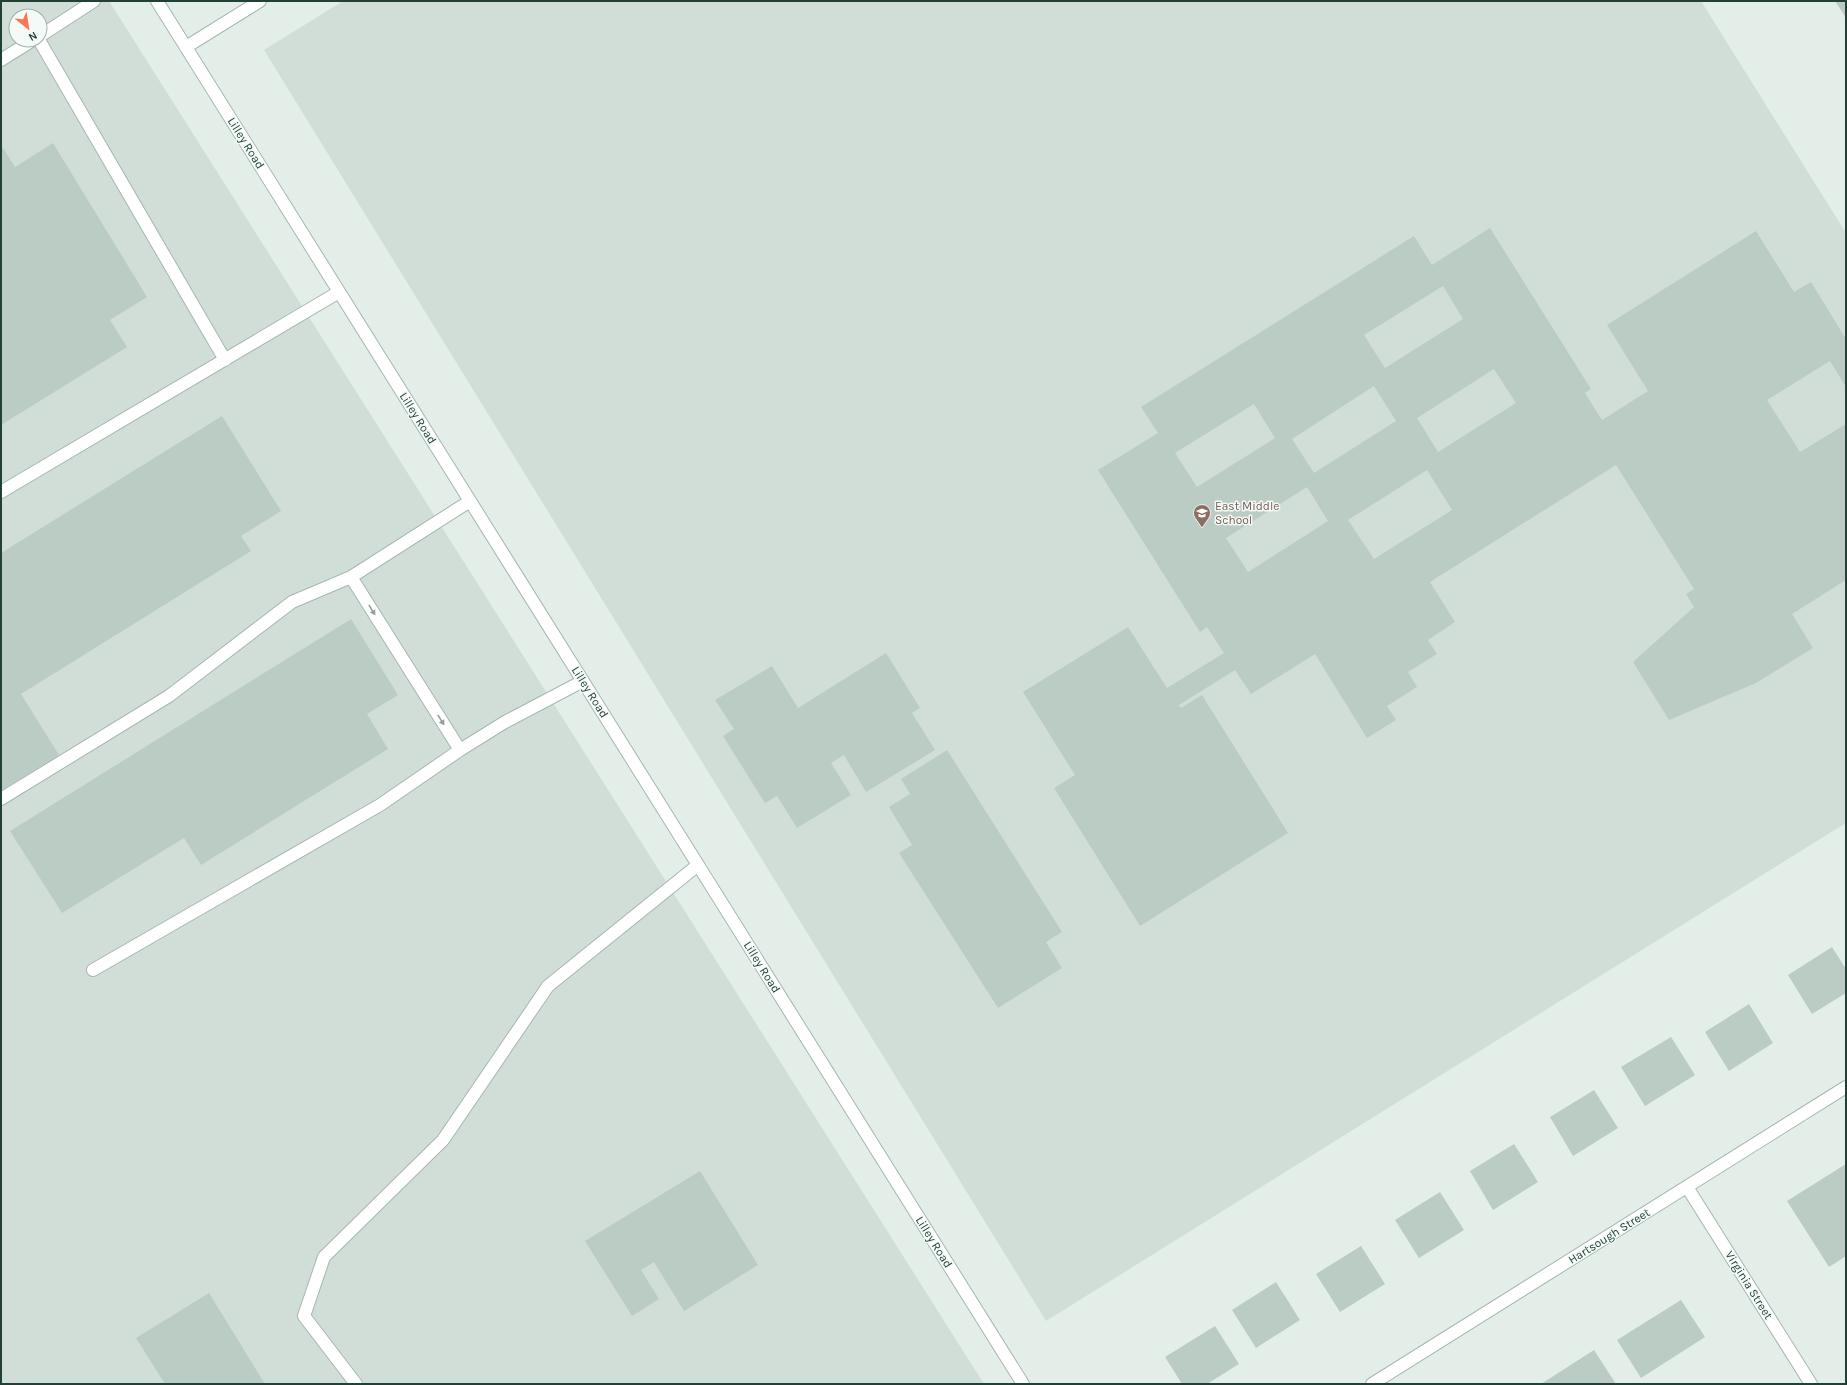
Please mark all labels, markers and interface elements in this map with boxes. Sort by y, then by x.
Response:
north arrow [8,8,48,48]
text: N [26,29,39,44]
street label: Lilley Road [225,115,267,171]
street label: Lilley Road [397,390,439,446]
place label: East Middle School [1215,499,1280,527]
school or university icon: East Middle School [1192,503,1212,528]
one-way arrow [368,604,375,616]
street label: Lilley Road [569,664,611,720]
one-way arrow [437,715,445,725]
street label: Lilley Road [741,939,783,995]
street label: Hartsough Street [1566,1205,1653,1267]
street label: Lilley Road [913,1214,955,1270]
street label: Virginia Street [1722,1248,1776,1322]

